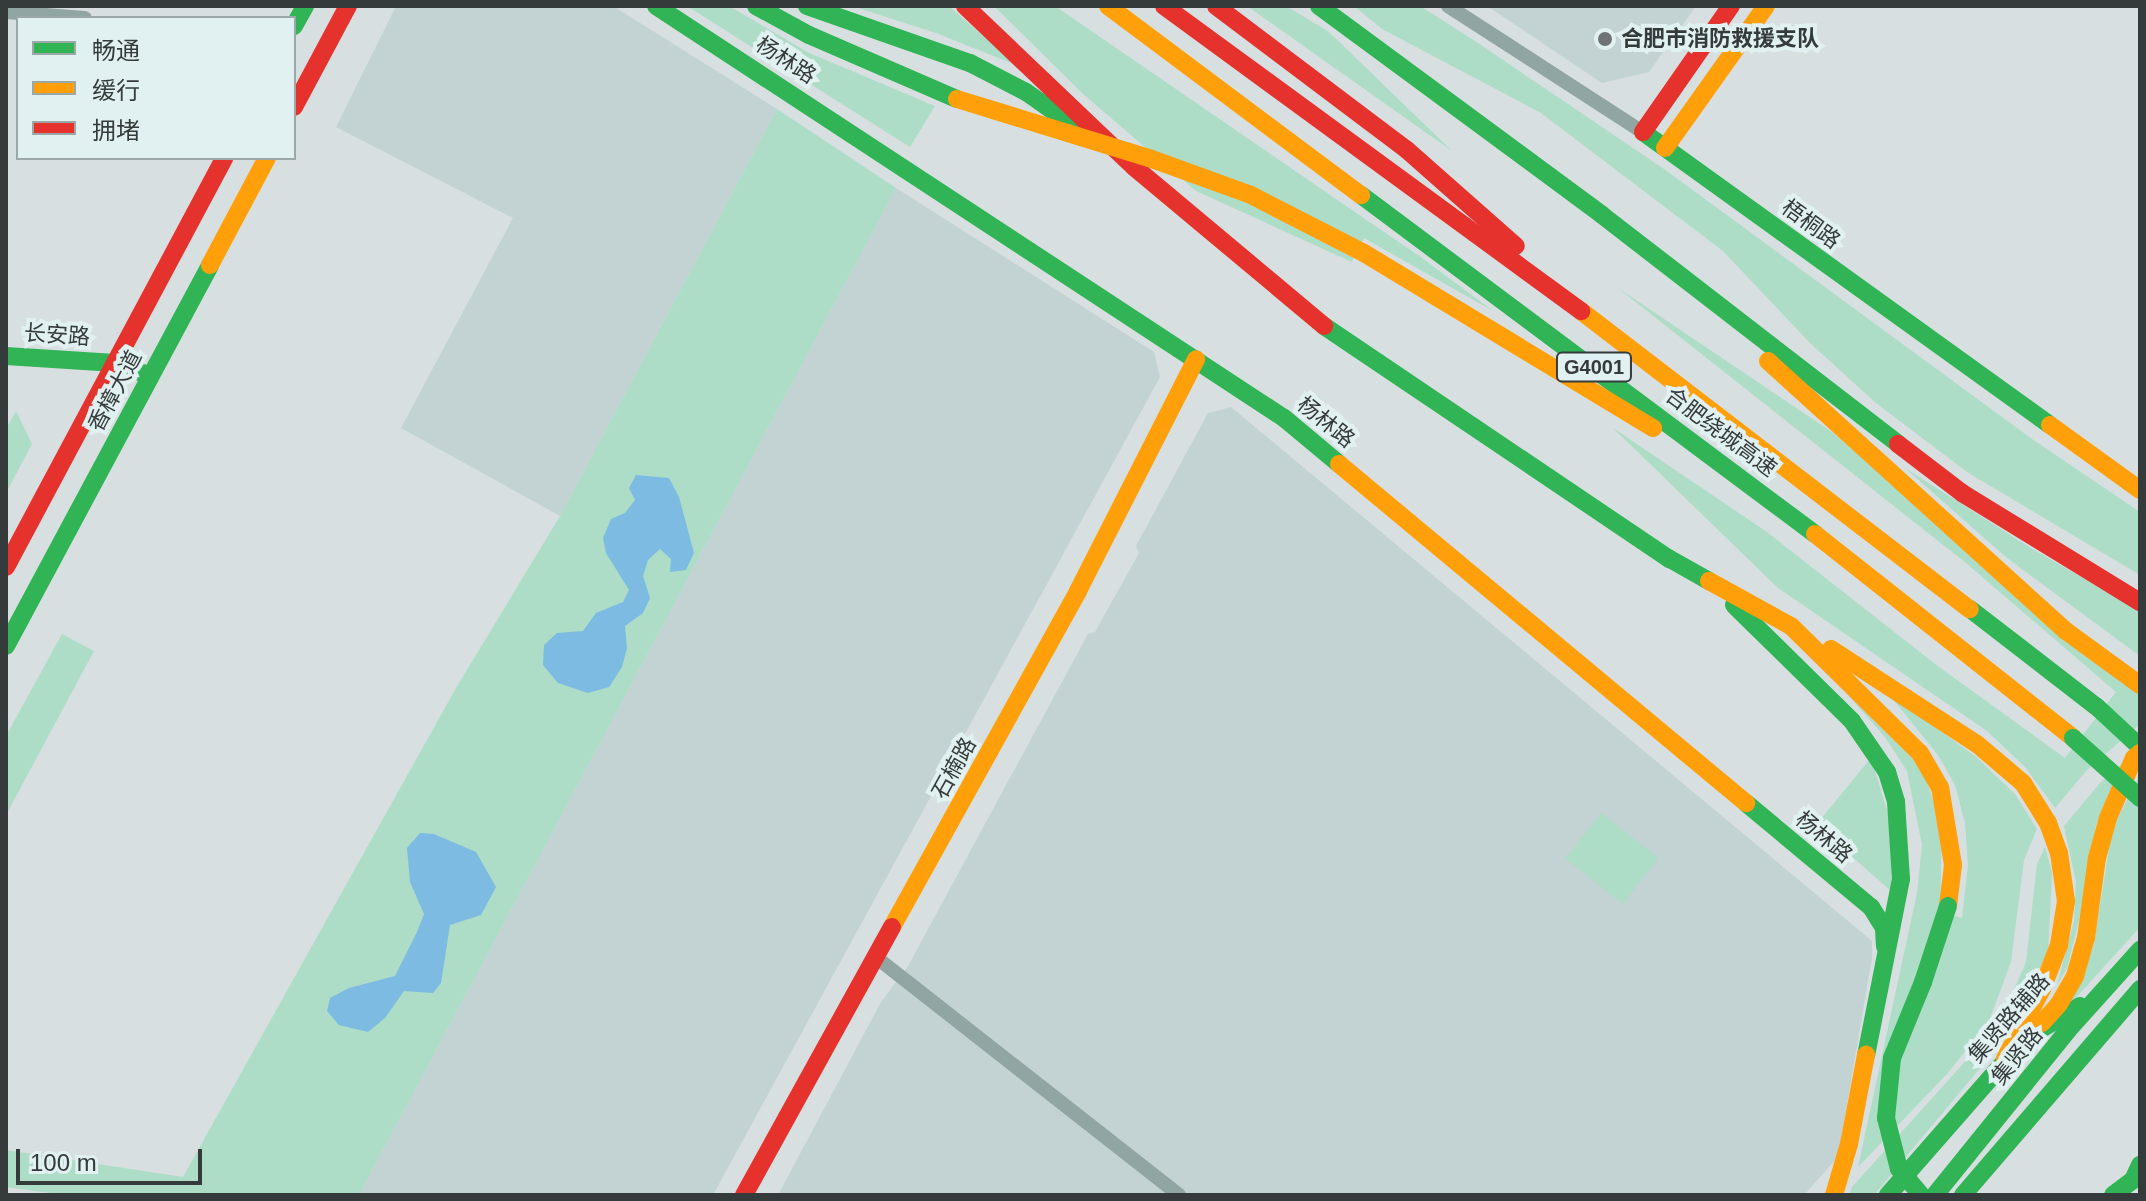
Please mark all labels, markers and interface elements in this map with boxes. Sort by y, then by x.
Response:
legend [16,16,296,160]
place label: 合肥市消防救援支队 [1621,26,1819,52]
marker: 合肥市消防救援支队 [1596,30,1614,48]
street label: 杨林路 [751,31,821,89]
text: 畅通 [92,37,140,64]
text: 缓行 [92,77,140,104]
text: 拥堵 [92,117,140,144]
street label: 梧桐路 [1777,194,1845,254]
street label: 长安路 [23,320,91,350]
street label: 香樟大道 [83,346,147,436]
road number: G4001 [1554,351,1634,383]
street label: 合肥绕城高速 [1660,382,1782,482]
street label: 杨林路 [1292,391,1360,453]
street label: 石楠路 [926,733,982,803]
street label: 杨林路 [1790,806,1858,868]
street label: 集贤路辅路 [1963,968,2055,1068]
street label: 集贤路 [1986,1022,2048,1090]
scale bar [20,1133,206,1183]
text: 100 m [30,1149,97,1176]

